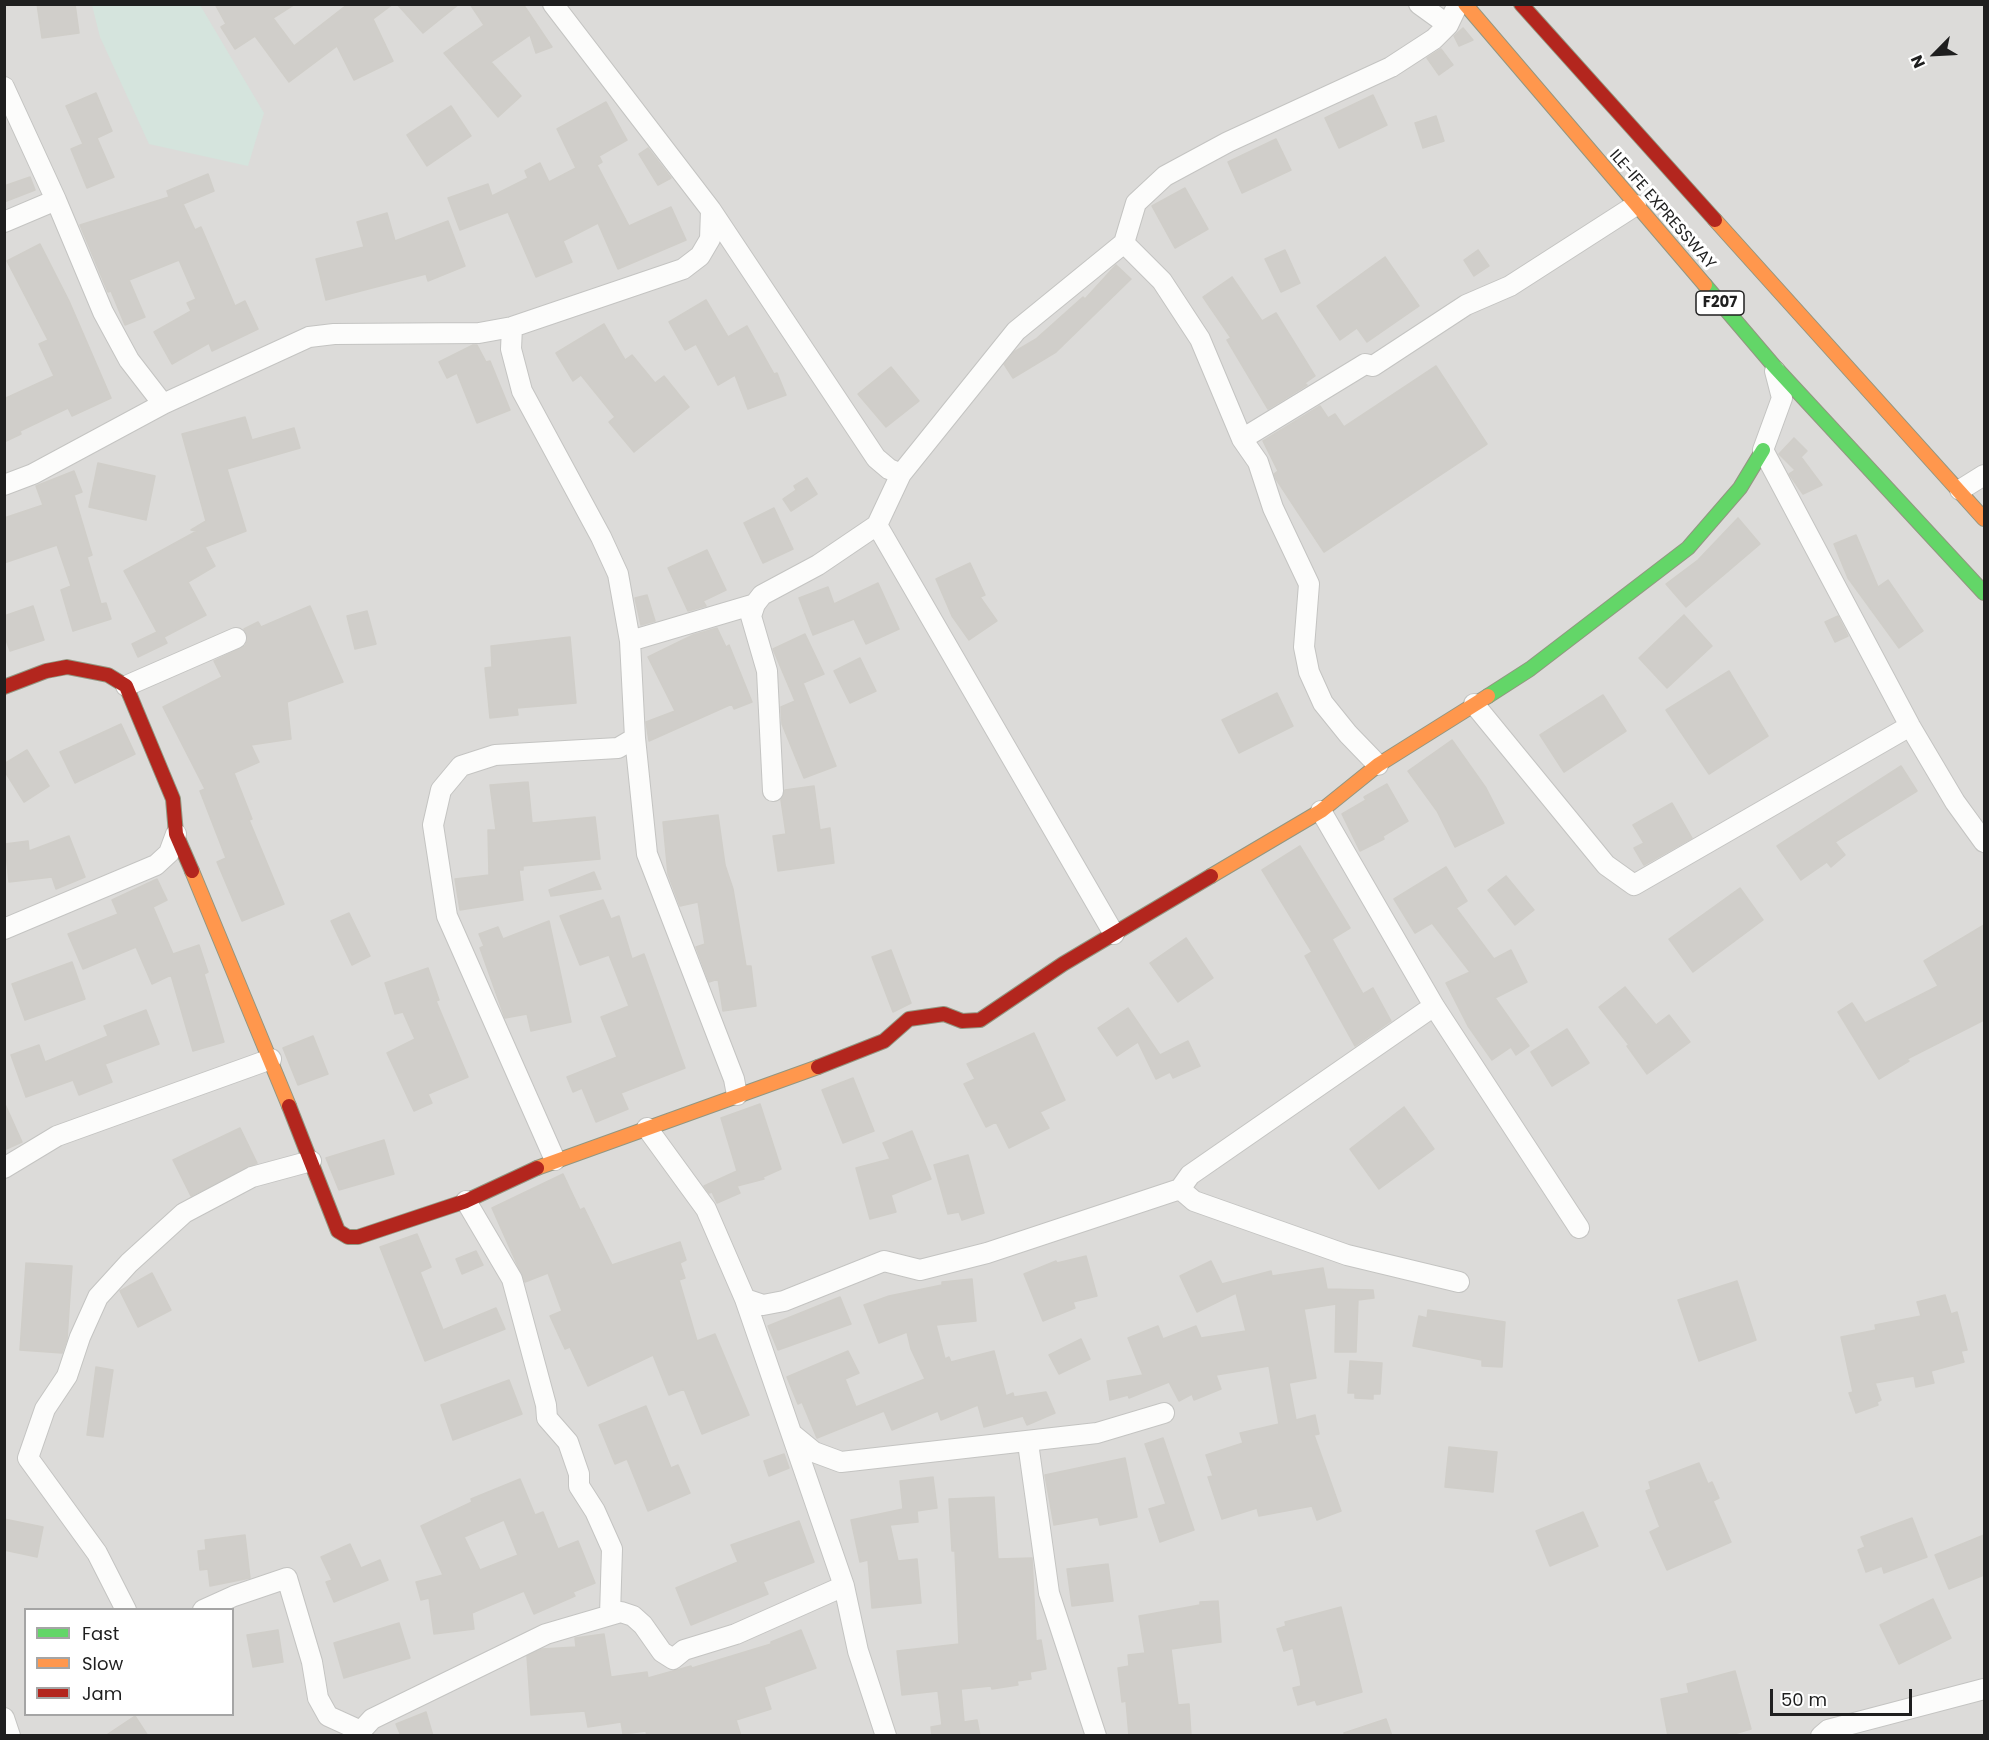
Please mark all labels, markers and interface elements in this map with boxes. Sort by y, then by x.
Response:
north arrow [1905,24,1965,84]
text: N [1905,51,1931,72]
street label: ILE-IFE EXPRESSWAY [1605,146,1719,274]
road number: F207 [1696,291,1744,315]
legend [24,1608,234,1716]
text: Fast [82,1621,119,1646]
text: Slow [82,1651,123,1676]
scale bar [1773,1677,1916,1715]
text: Jam [82,1681,122,1706]
text: 50 m [1781,1687,1827,1712]

